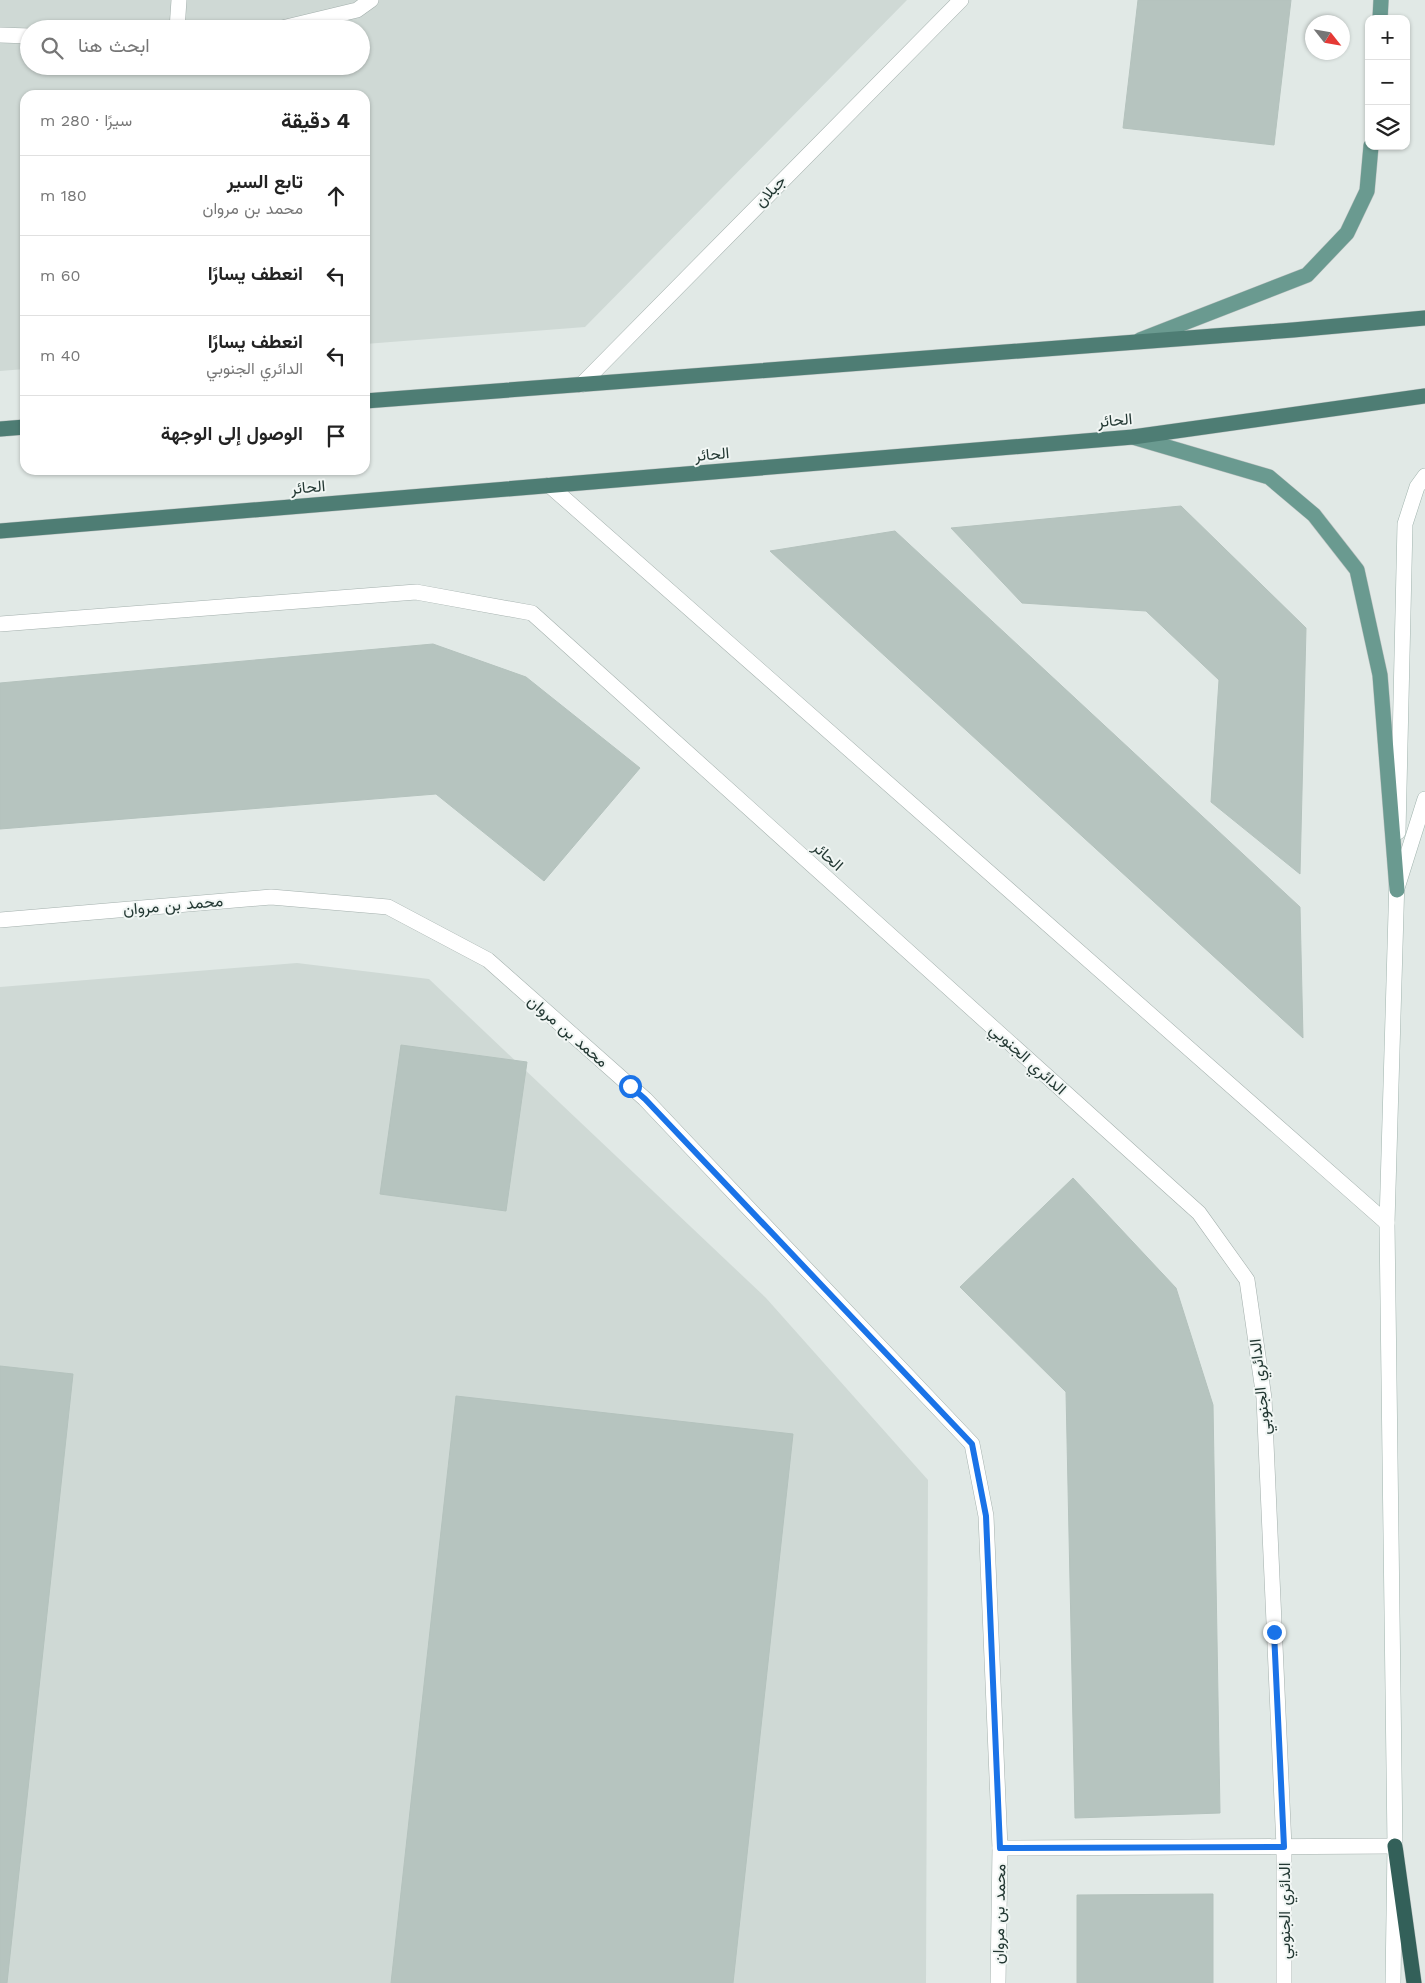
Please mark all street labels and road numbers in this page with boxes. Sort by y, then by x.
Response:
street label: جبلان [750,171,790,211]
street label: الحائر [1096,409,1133,432]
street label: الحائر [693,443,730,466]
street label: الحائر [289,476,326,499]
street label: الحائر [807,837,847,875]
street label: محمد بن مروان [122,891,224,920]
street label: محمد بن مروان [523,991,612,1072]
street label: الدائري الجنوبي [983,1020,1070,1101]
street label: الدائري الجنوبي [1245,1338,1278,1436]
street label: الدائري الجنوبي [1275,1863,1298,1959]
street label: محمد بن مروان [989,1864,1010,1964]

